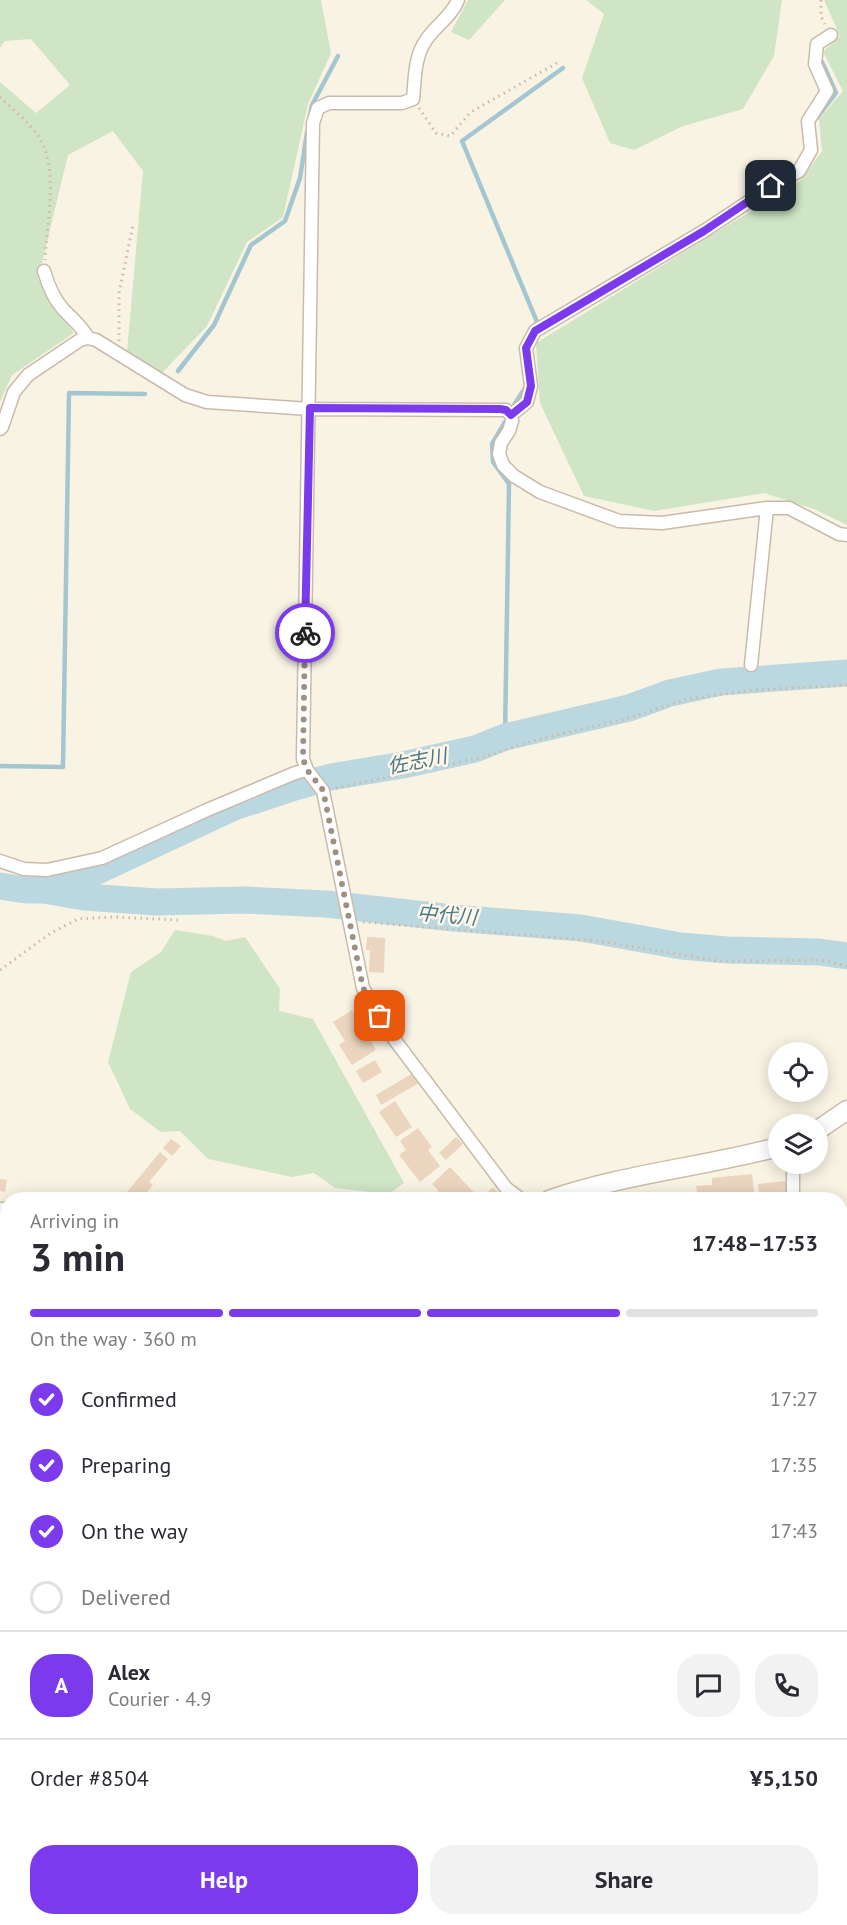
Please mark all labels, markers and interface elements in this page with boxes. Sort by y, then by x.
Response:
pin [745,160,796,211]
icon: home [754,169,787,202]
courier [275,603,335,663]
icon: bike [289,617,322,650]
water label: 佐志川 [385,742,451,779]
water label: 中代川 [416,899,480,931]
pin [354,990,405,1041]
icon: bag [363,999,396,1032]
map controls [768,1042,828,1174]
button: locate [768,1042,828,1102]
button: layers [768,1114,828,1174]
text: Arriving in [30,1208,119,1234]
text: 17:48–17:53 [692,1229,818,1257]
text: 3 min [30,1231,125,1282]
text: On the way · 360 m [30,1326,197,1352]
icon: check [30,1383,63,1416]
text: Confirmed [81,1385,177,1413]
text: 17:27 [770,1386,818,1412]
icon: check [30,1449,63,1482]
text: Preparing [81,1451,171,1479]
text: 17:35 [770,1452,818,1478]
icon: check [30,1515,63,1548]
text: On the way [81,1517,188,1545]
text: 17:43 [770,1518,818,1544]
text: Delivered [81,1583,171,1611]
button: chat [677,1654,740,1717]
button: phone [755,1654,818,1717]
text: Alex [108,1658,150,1686]
text: A [55,1671,68,1699]
text: Courier · 4.9 [108,1686,211,1712]
text: Order #8504 [30,1764,149,1792]
text: ¥5,150 [750,1764,818,1792]
button: Help [30,1845,418,1914]
button: Share [430,1845,818,1914]

